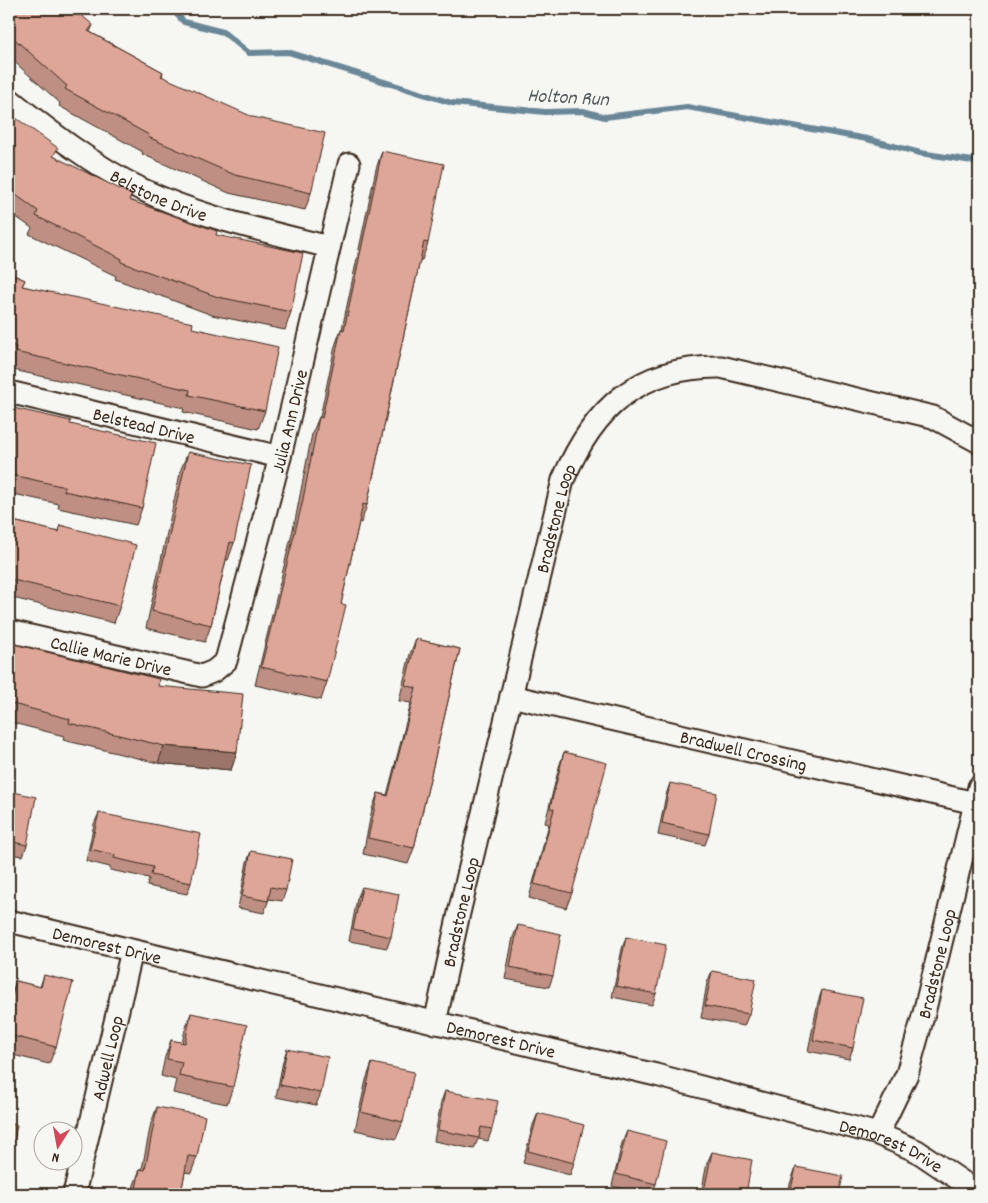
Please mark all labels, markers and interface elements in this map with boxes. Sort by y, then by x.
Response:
water label: Holton Run [526,83,610,115]
street label: Belstone Drive [104,165,210,231]
street label: Julia Ann Drive [266,367,317,476]
street label: Belstead Drive [90,403,197,453]
street label: Bradstone Loop [531,460,586,576]
street label: Callie Marie Drive [47,631,174,685]
street label: Bradwell Crossing [677,725,809,781]
street label: Bradstone Loop [438,855,489,970]
street label: Bradstone Loop [913,906,966,1023]
street label: Demorest Drive [49,922,164,974]
street label: Adwell Loop [87,1013,133,1104]
street label: Demorest Drive [443,1016,558,1068]
street label: Demorest Drive [836,1114,947,1181]
north arrow [32,1120,82,1170]
text: N [51,1146,61,1167]

